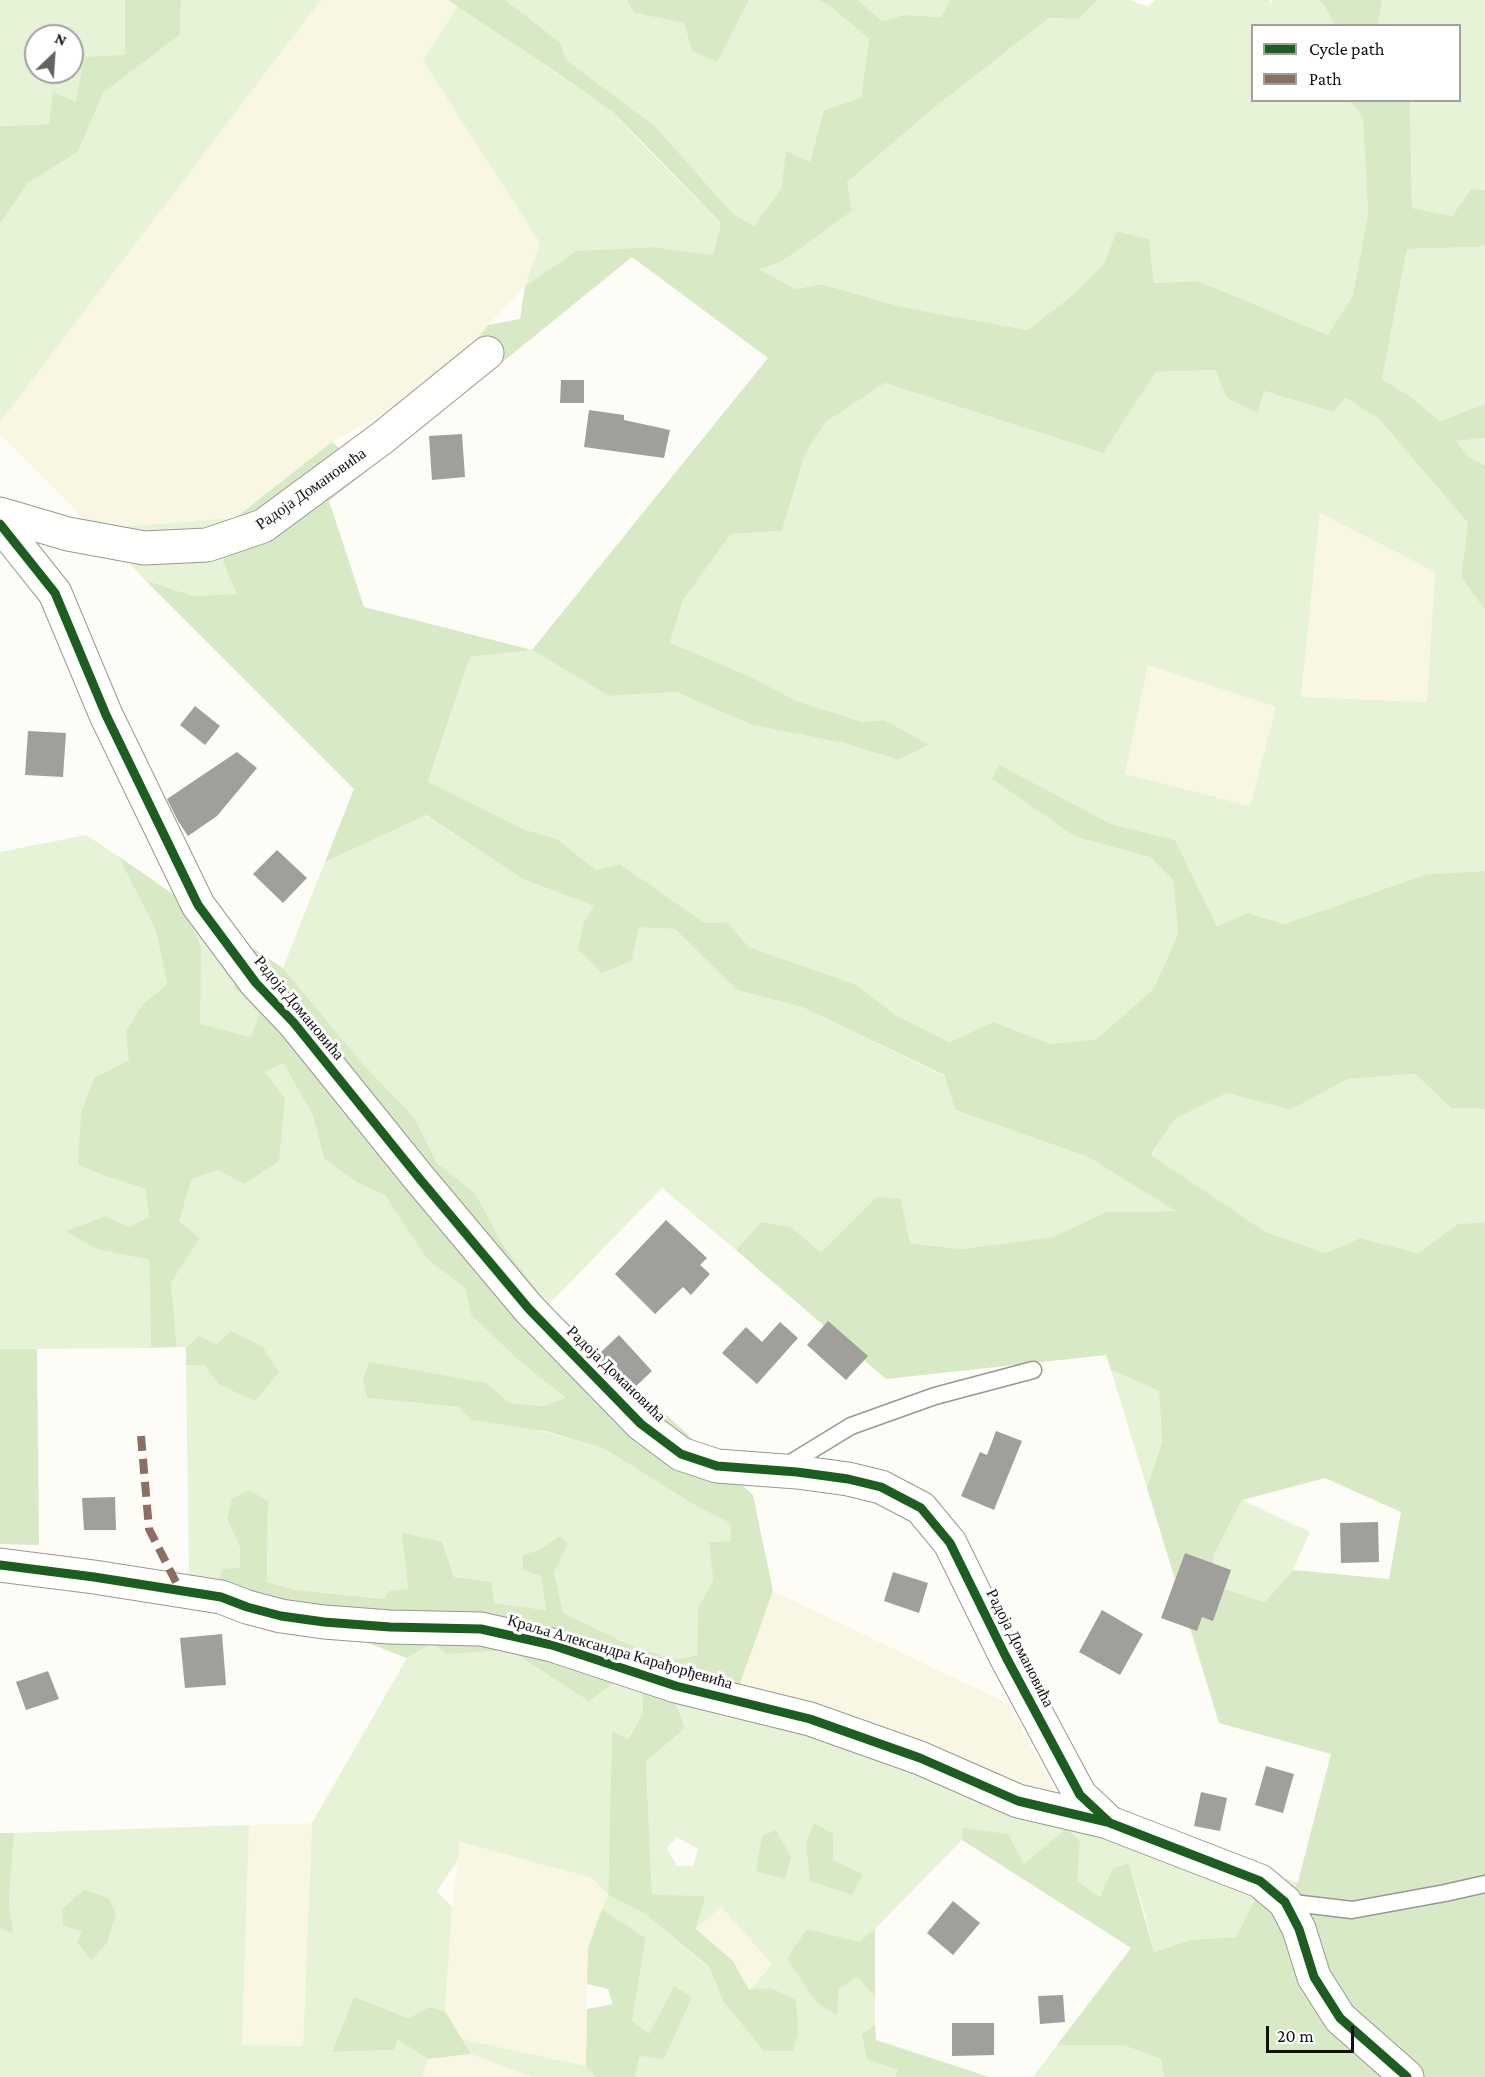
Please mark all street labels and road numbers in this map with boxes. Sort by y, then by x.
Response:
street label: Радоја Домановића [252,444,370,534]
street label: Радоја Домановића [250,952,348,1064]
street label: Радоја Домановића [563,1322,669,1426]
street label: Радоја Домановића [982,1586,1058,1710]
street label: Краља Александра Карађорђевића [505,1611,735,1693]

